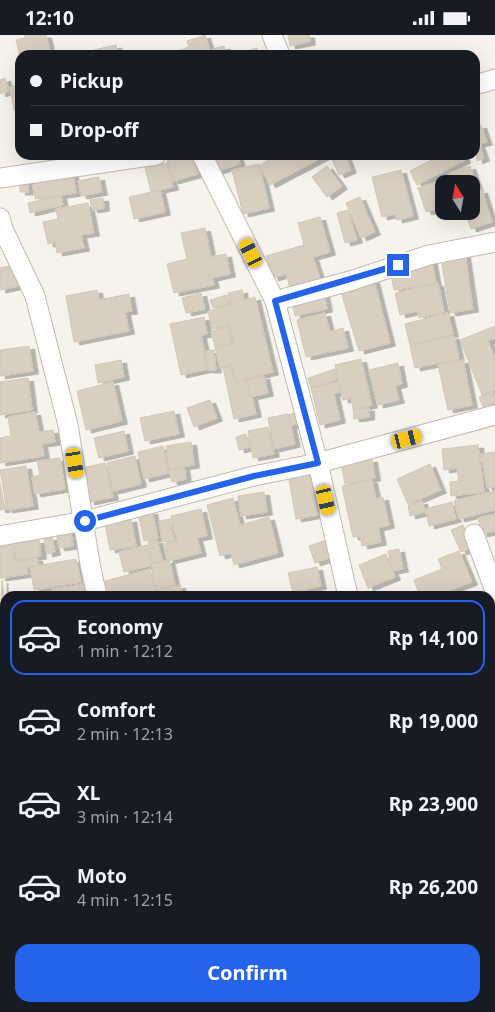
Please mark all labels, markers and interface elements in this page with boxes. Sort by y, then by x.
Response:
text: 12:10 [25,5,74,31]
text: Pickup [60,68,123,94]
text: Drop-off [60,117,139,143]
north arrow [435,175,480,220]
map controls [435,175,480,220]
car [237,236,264,270]
route end [387,254,409,276]
car [390,428,423,450]
car [65,447,84,479]
car [315,484,336,516]
route start [74,510,96,532]
text: Economy [77,614,163,640]
icon: car [17,615,62,660]
text: Rp 14,100 [389,625,478,651]
text: 1 min · 12:12 [77,640,173,662]
text: Comfort [77,697,156,723]
icon: car [17,698,62,743]
text: Rp 19,000 [389,708,478,734]
text: 2 min · 12:13 [77,723,173,745]
text: XL [77,780,100,806]
icon: car [17,781,62,826]
text: Rp 23,900 [389,791,478,817]
text: 3 min · 12:14 [77,806,173,828]
text: Moto [77,863,127,889]
icon: car [17,864,62,909]
text: Rp 26,200 [389,874,478,900]
text: 4 min · 12:15 [77,889,173,911]
button: Confirm [15,944,480,1002]

